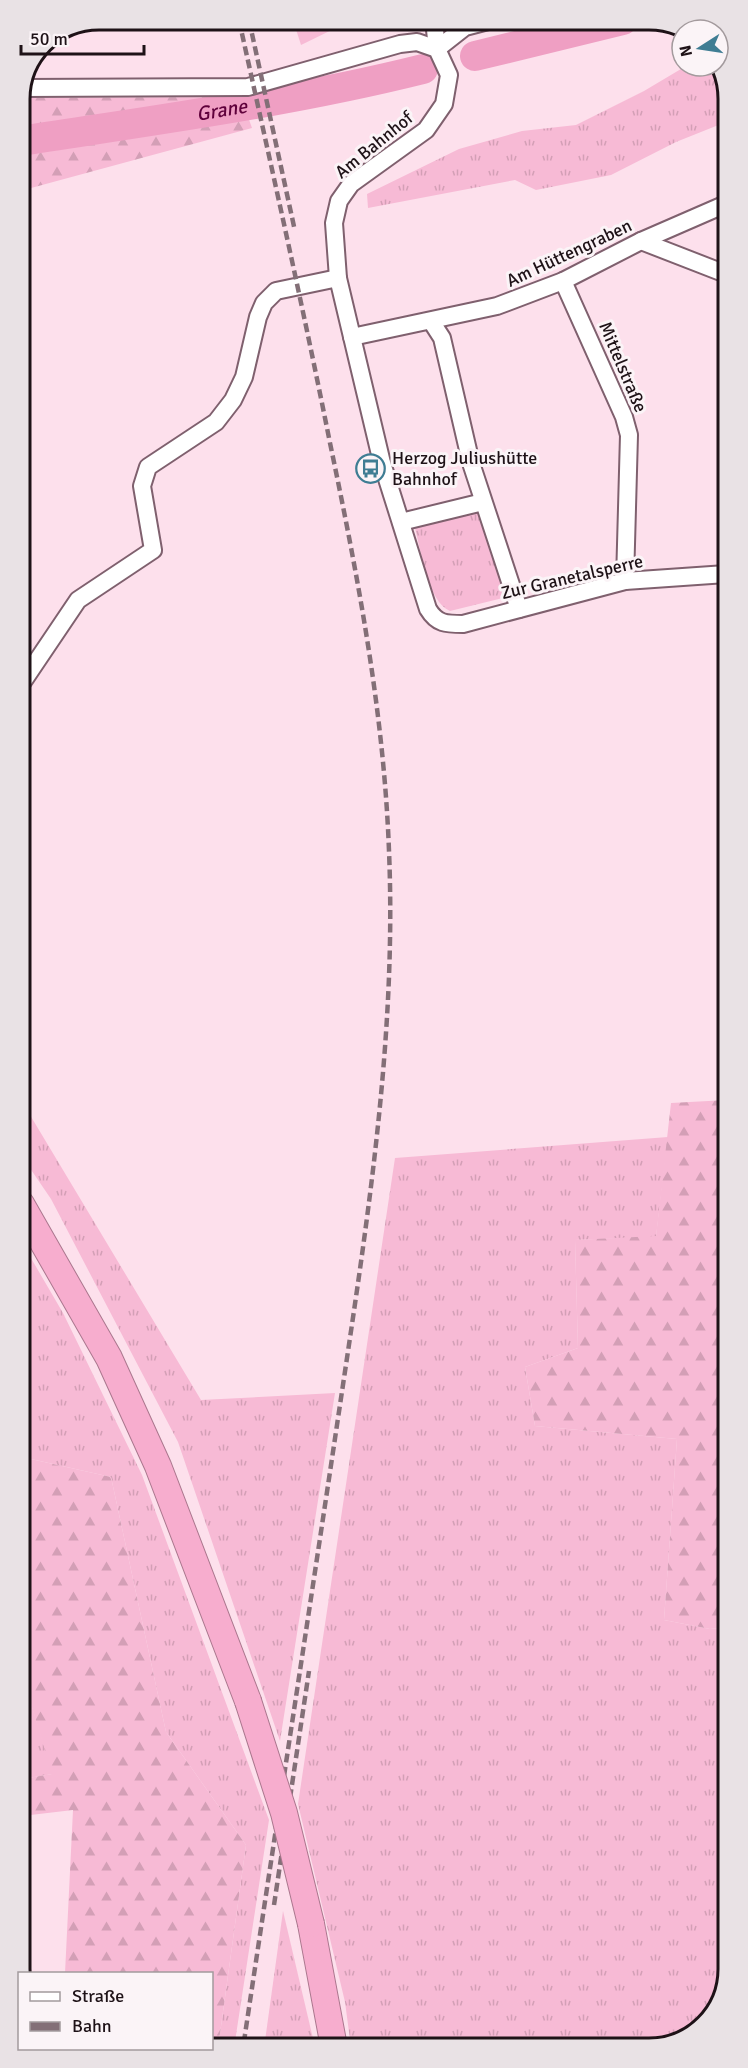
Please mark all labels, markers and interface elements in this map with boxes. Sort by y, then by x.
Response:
scale bar [21,18,144,56]
north arrow [670,18,730,78]
text: 50 m [30,28,68,50]
text: N [675,43,697,58]
water label: Grane [194,93,250,127]
street label: Am Bahnhof [331,106,418,183]
street label: Am Hüttengraben [503,214,635,292]
street label: Mittelstraße [594,318,652,416]
place label: Herzog Juliushütte Bahnhof [392,447,537,490]
bus stop icon: Herzog Juliushütte Bahnhof [355,452,387,484]
street label: Zur Granetalsperre [499,550,645,604]
legend [18,1972,213,2050]
text: Straße [72,1985,124,2007]
text: Bahn [72,2015,112,2037]

